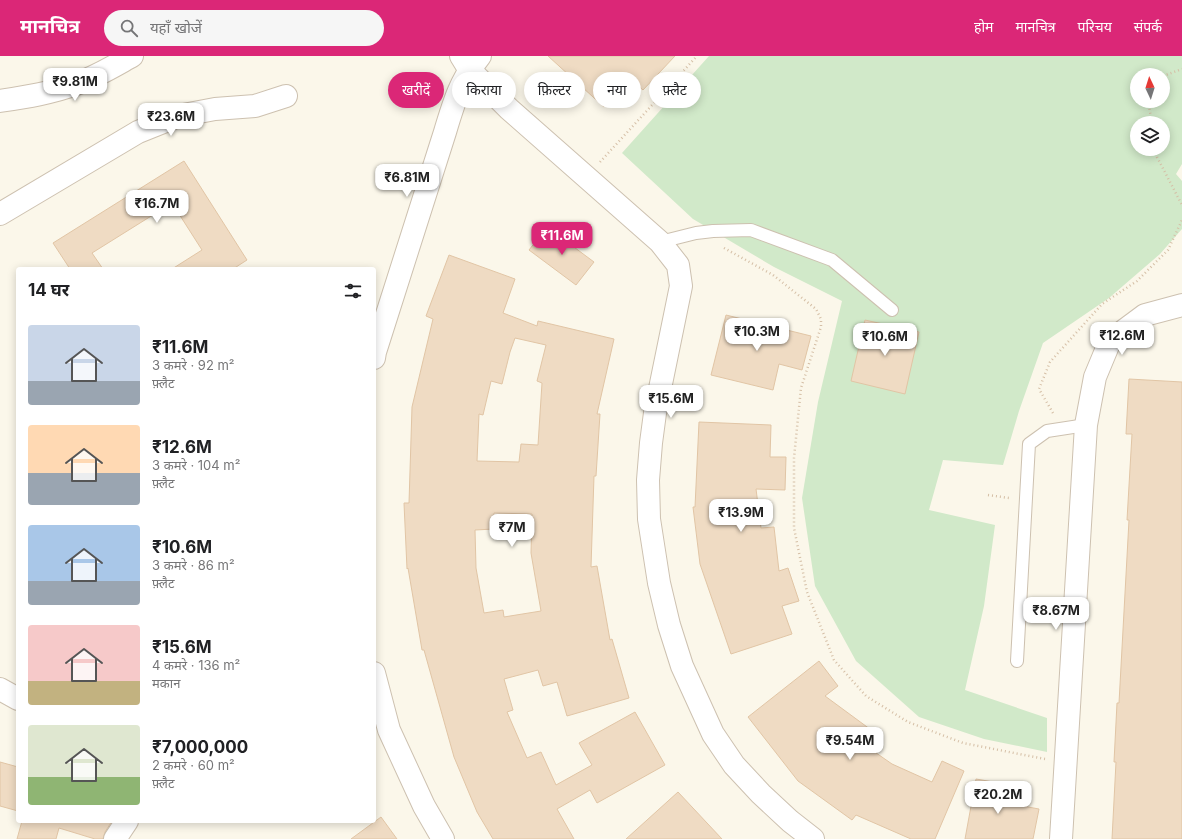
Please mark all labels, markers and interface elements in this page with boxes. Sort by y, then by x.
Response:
search box [104,10,384,46]
text: मानचित्र [20,15,80,38]
icon: search [118,17,140,39]
text: यहाँ खोजें [150,18,202,37]
text: होम [974,18,993,35]
text: मानचित्र [1015,18,1056,35]
text: परिचय [1078,18,1112,35]
text: संपर्क [1134,18,1162,35]
pin: ₹9.81M [42,68,108,102]
north arrow [1130,68,1170,108]
map controls [1130,68,1170,156]
chip: खरीदें [388,72,444,108]
chip: किराया [452,72,516,108]
chip: फ़िल्टर [524,72,585,108]
chip: नया [593,72,641,108]
chip: फ़्लैट [649,72,701,108]
text: ₹9.81M [52,73,98,89]
pin: ₹23.6M [138,103,204,137]
text: ₹23.6M [147,108,195,124]
button: layers [1130,116,1170,156]
pin: ₹6.81M [374,164,440,198]
text: ₹6.81M [384,169,430,185]
pin: ₹16.7M [124,190,190,224]
text: ₹16.7M [135,195,179,211]
pin: ₹11.6M [529,222,595,256]
text: ₹11.6M [540,227,584,243]
text: 14 घर [28,280,69,300]
icon: filters [342,280,364,302]
pin: ₹10.3M [724,318,790,352]
pin: ₹12.6M [1089,322,1155,356]
text: ₹10.3M [734,323,780,339]
pin: ₹10.6M [852,323,918,357]
text: ₹12.6M [1099,327,1145,343]
text: ₹10.6M [862,328,908,344]
text: ₹11.6M [152,337,208,357]
icon: home [60,341,108,389]
text: 3 कमरे · 92 m² [152,357,235,373]
text: फ़्लैट [152,375,175,391]
pin: ₹15.6M [638,385,704,419]
text: ₹15.6M [648,390,694,406]
text: ₹12.6M [152,437,212,457]
icon: home [60,441,108,489]
text: 3 कमरे · 104 m² [152,457,241,473]
text: फ़्लैट [152,475,175,491]
pin: ₹13.9M [708,499,774,533]
text: ₹13.9M [718,504,764,520]
pin: ₹7M [493,514,531,548]
text: ₹7M [498,519,526,535]
text: ₹10.6M [152,537,212,557]
icon: home [60,541,108,589]
text: 3 कमरे · 86 m² [152,557,235,573]
text: फ़्लैट [152,575,175,591]
pin: ₹8.67M [1023,597,1089,631]
text: ₹8.67M [1032,602,1080,618]
text: ₹15.6M [152,637,212,657]
icon: home [60,641,108,689]
text: 4 कमरे · 136 m² [152,657,240,673]
text: मकान [152,675,180,691]
pin: ₹9.54M [817,727,883,761]
text: ₹9.54M [826,732,874,748]
text: ₹7,000,000 [152,737,248,757]
icon: home [60,741,108,789]
text: 2 कमरे · 60 m² [152,757,235,773]
text: फ़्लैट [152,775,175,791]
pin: ₹20.2M [965,781,1031,815]
text: ₹20.2M [974,786,1022,802]

